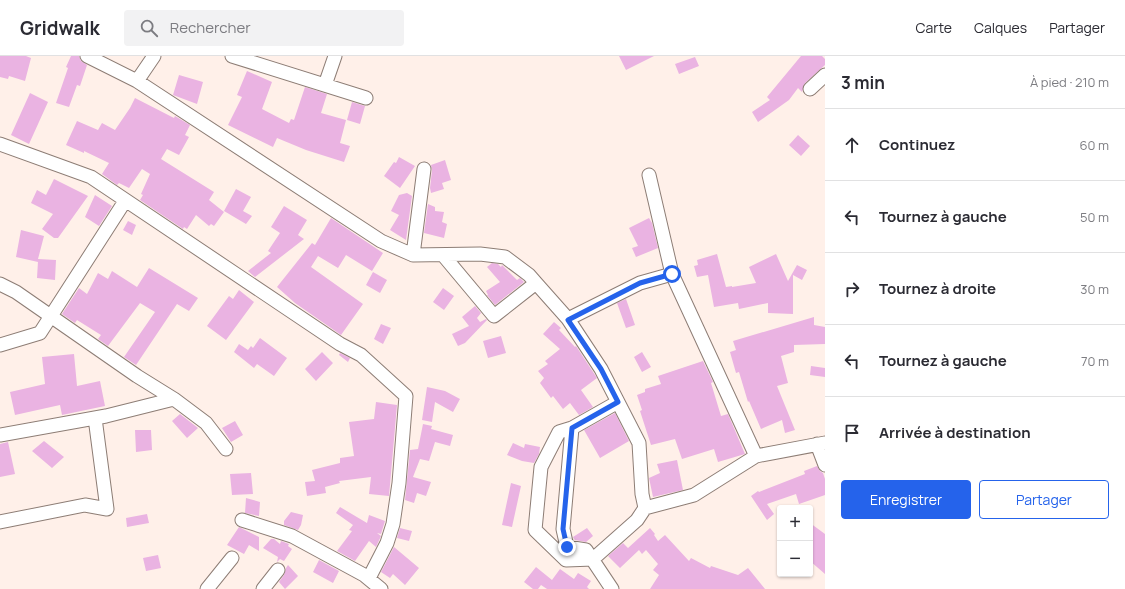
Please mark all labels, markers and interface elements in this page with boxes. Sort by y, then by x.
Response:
search box [124,10,404,46]
text: Gridwalk [20,15,100,41]
icon: search [138,17,160,39]
text: Rechercher [170,17,251,38]
text: Carte [916,18,952,37]
text: Calques [974,18,1027,37]
text: Partager [1049,18,1105,37]
text: 3 min [841,71,885,94]
text: À pied · 210 m [1030,73,1109,91]
icon: ahead [841,134,863,156]
text: Continuez [879,134,955,155]
text: 60 m [1079,136,1109,154]
icon: left [841,206,863,228]
text: Tournez à gauche [879,206,1007,227]
text: 50 m [1080,208,1109,226]
route start [663,265,681,283]
icon: right [841,278,863,300]
text: Tournez à droite [879,278,996,299]
text: 30 m [1080,280,1109,298]
icon: left [841,350,863,372]
text: Tournez à gauche [879,350,1007,371]
text: 70 m [1081,352,1109,370]
icon: arrive [841,422,863,444]
text: Arrivée à destination [879,422,1031,443]
button: Enregistrer [841,480,971,519]
button: Partager [979,480,1109,519]
map controls [777,505,813,577]
button: + [777,505,813,541]
route end [558,538,576,556]
button: − [777,541,813,577]

